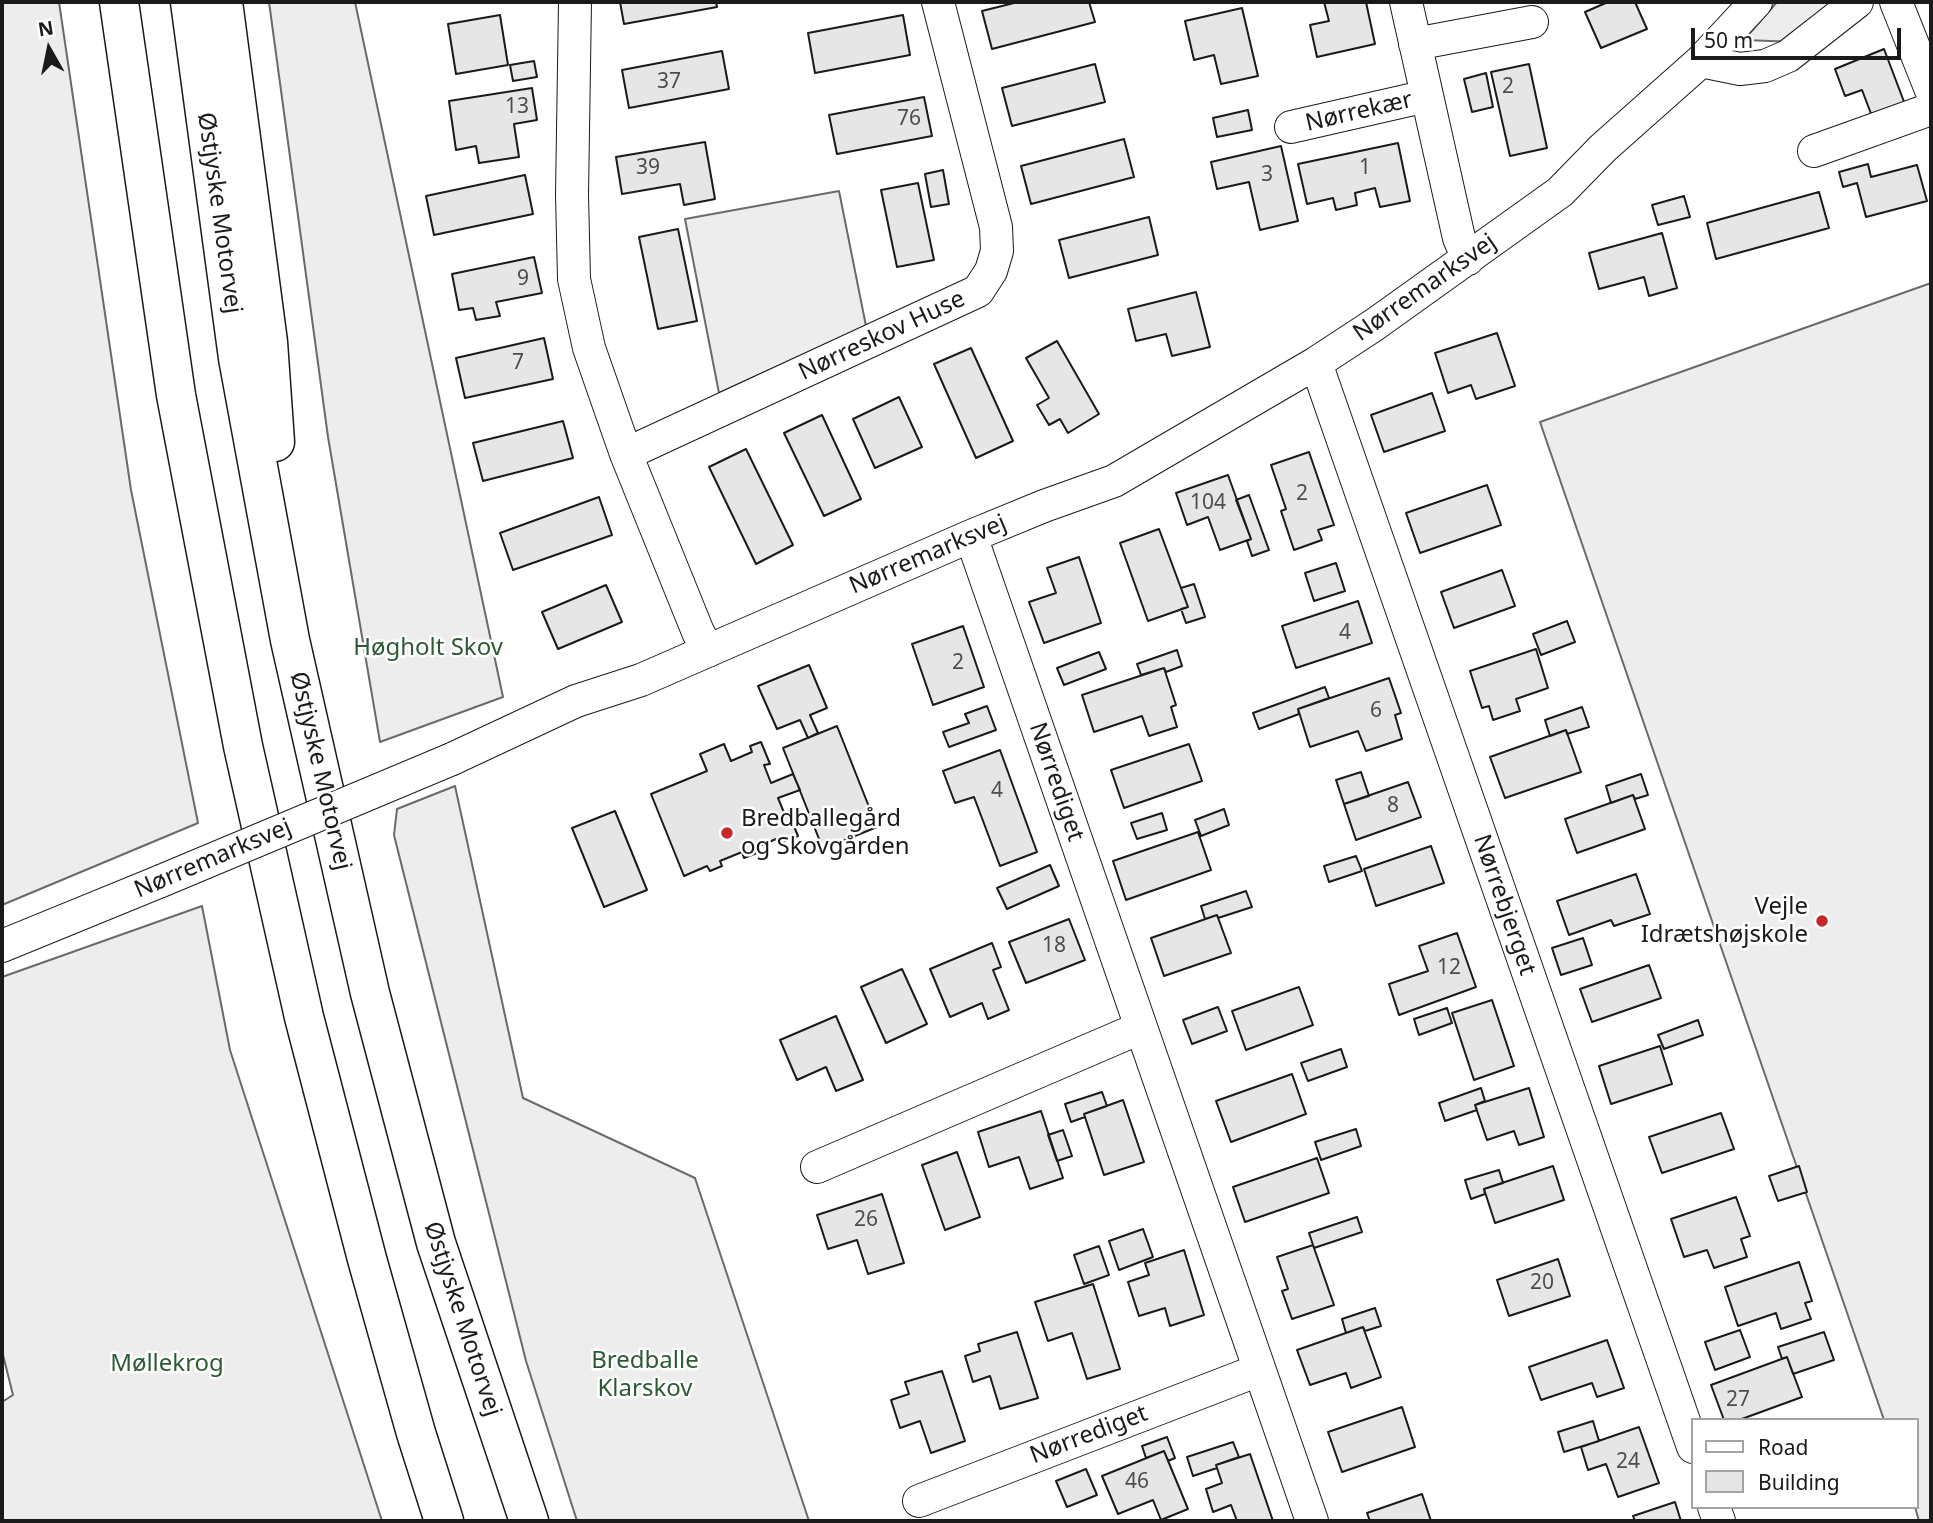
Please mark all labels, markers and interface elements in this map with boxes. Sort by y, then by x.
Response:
north arrow [14,14,84,84]
text: N [36,14,55,42]
scale bar [1695,14,1905,58]
text: 50 m [1704,26,1753,54]
house number: 37 [657,69,681,95]
house number: 2 [1502,74,1514,100]
street label: Nørrekær [1303,86,1415,138]
house number: 13 [505,94,529,120]
house number: 76 [897,106,921,132]
street label: Østjyske Motorvej [191,111,247,315]
house number: 39 [636,155,660,181]
house number: 1 [1359,155,1371,181]
house number: 3 [1261,162,1273,188]
street label: Nørremarksvej [1348,228,1502,348]
house number: 9 [517,266,529,292]
street label: Nørreskov Huse [794,285,970,387]
house number: 7 [512,350,524,376]
house number: 2 [1296,481,1308,507]
house number: 104 [1190,490,1226,516]
street label: Nørremarksvej [845,509,1011,601]
house number: 4 [1339,620,1351,646]
park label: Høgholt Skov [353,634,503,662]
house number: 2 [952,650,964,676]
street label: Østjyske Motorvej [283,669,357,873]
house number: 6 [1370,698,1382,724]
street label: Nørrediget [1022,719,1090,845]
house number: 4 [991,778,1003,804]
house number: 8 [1387,793,1399,819]
place label: Bredballegård og Skovgården [741,805,910,861]
street label: Nørremarksvej [130,813,296,905]
marker: Bredballegård og Skovgården [719,825,735,841]
street label: Nørrebjerget [1466,831,1542,979]
place label: Vejle Idrætshøjskole [1641,893,1808,949]
marker: Vejle Idrætshøjskole [1814,913,1830,929]
house number: 18 [1042,933,1066,959]
house number: 12 [1437,955,1461,981]
house number: 26 [854,1207,878,1233]
street label: Østjyske Motorvej [417,1218,507,1420]
house number: 20 [1530,1270,1554,1296]
park label: Bredballe Klarskov [591,1347,699,1403]
park label: Møllekrog [110,1350,224,1378]
house number: 27 [1726,1387,1750,1413]
street label: Nørrediget [1026,1399,1152,1471]
legend [1692,1418,1919,1509]
text: Road [1758,1433,1808,1461]
house number: 24 [1616,1449,1640,1475]
text: Building [1758,1468,1840,1496]
house number: 46 [1125,1469,1149,1495]

